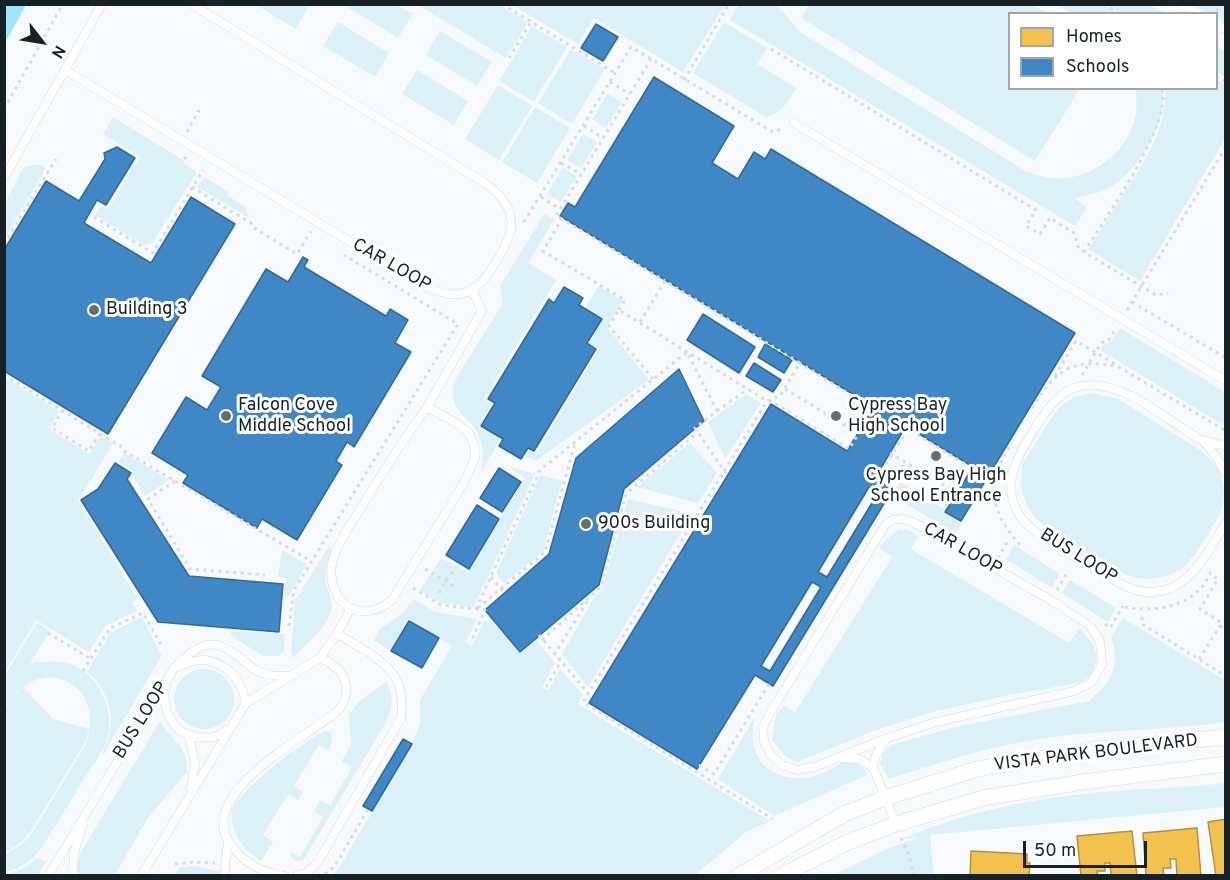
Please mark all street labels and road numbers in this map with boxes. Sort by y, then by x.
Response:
street label: CAR LOOP [348,235,434,297]
street label: CAR LOOP [919,519,1005,581]
street label: BUS LOOP [1036,525,1120,589]
street label: BUS LOOP [110,679,174,763]
street label: VISTA PARK BOULEVARD [993,731,1199,777]

